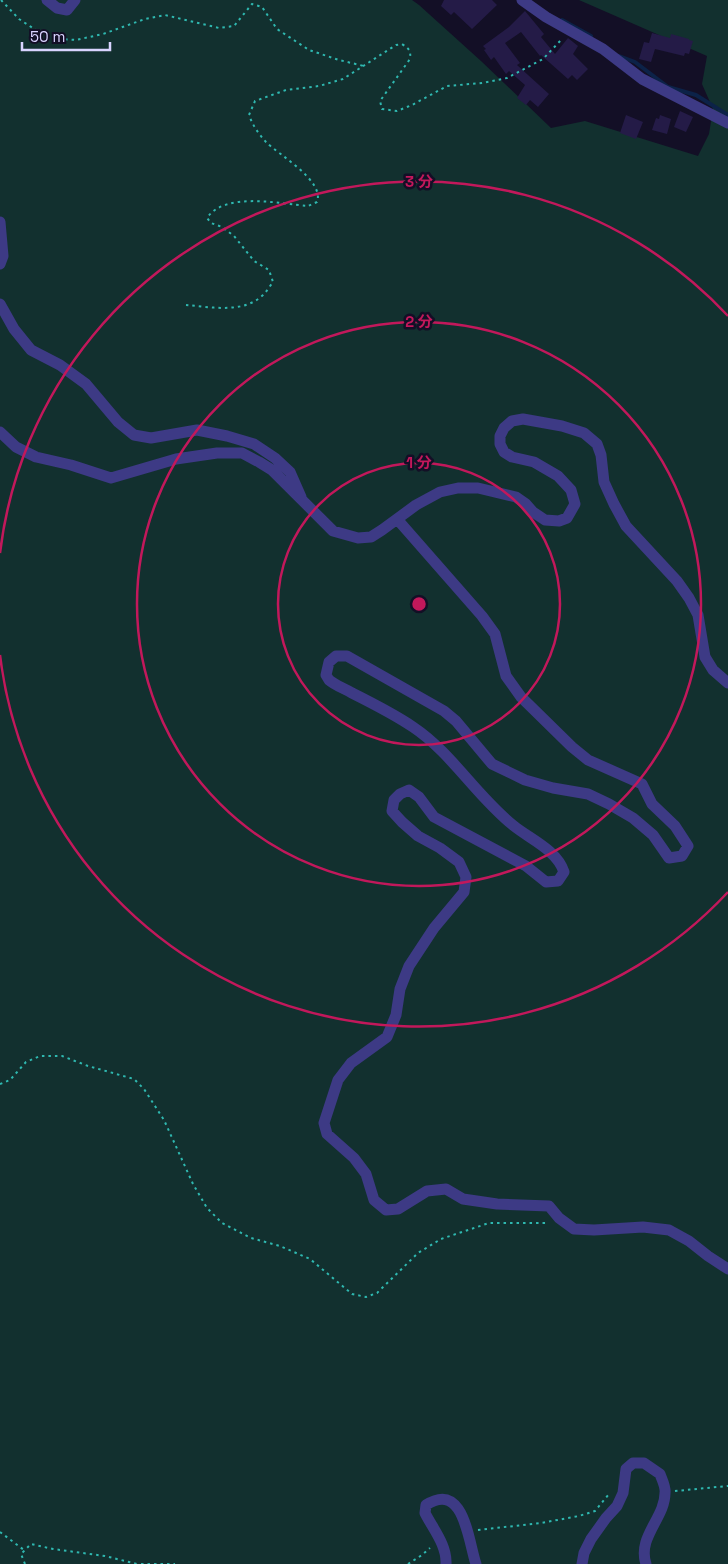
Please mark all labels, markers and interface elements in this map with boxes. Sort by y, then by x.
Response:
scale bar [22,20,110,52]
text: 50 m [30,27,65,46]
text: 3 分 [405,172,433,191]
text: 2 分 [405,312,433,331]
text: 1 分 [406,453,432,472]
centre of rings [410,595,428,613]

